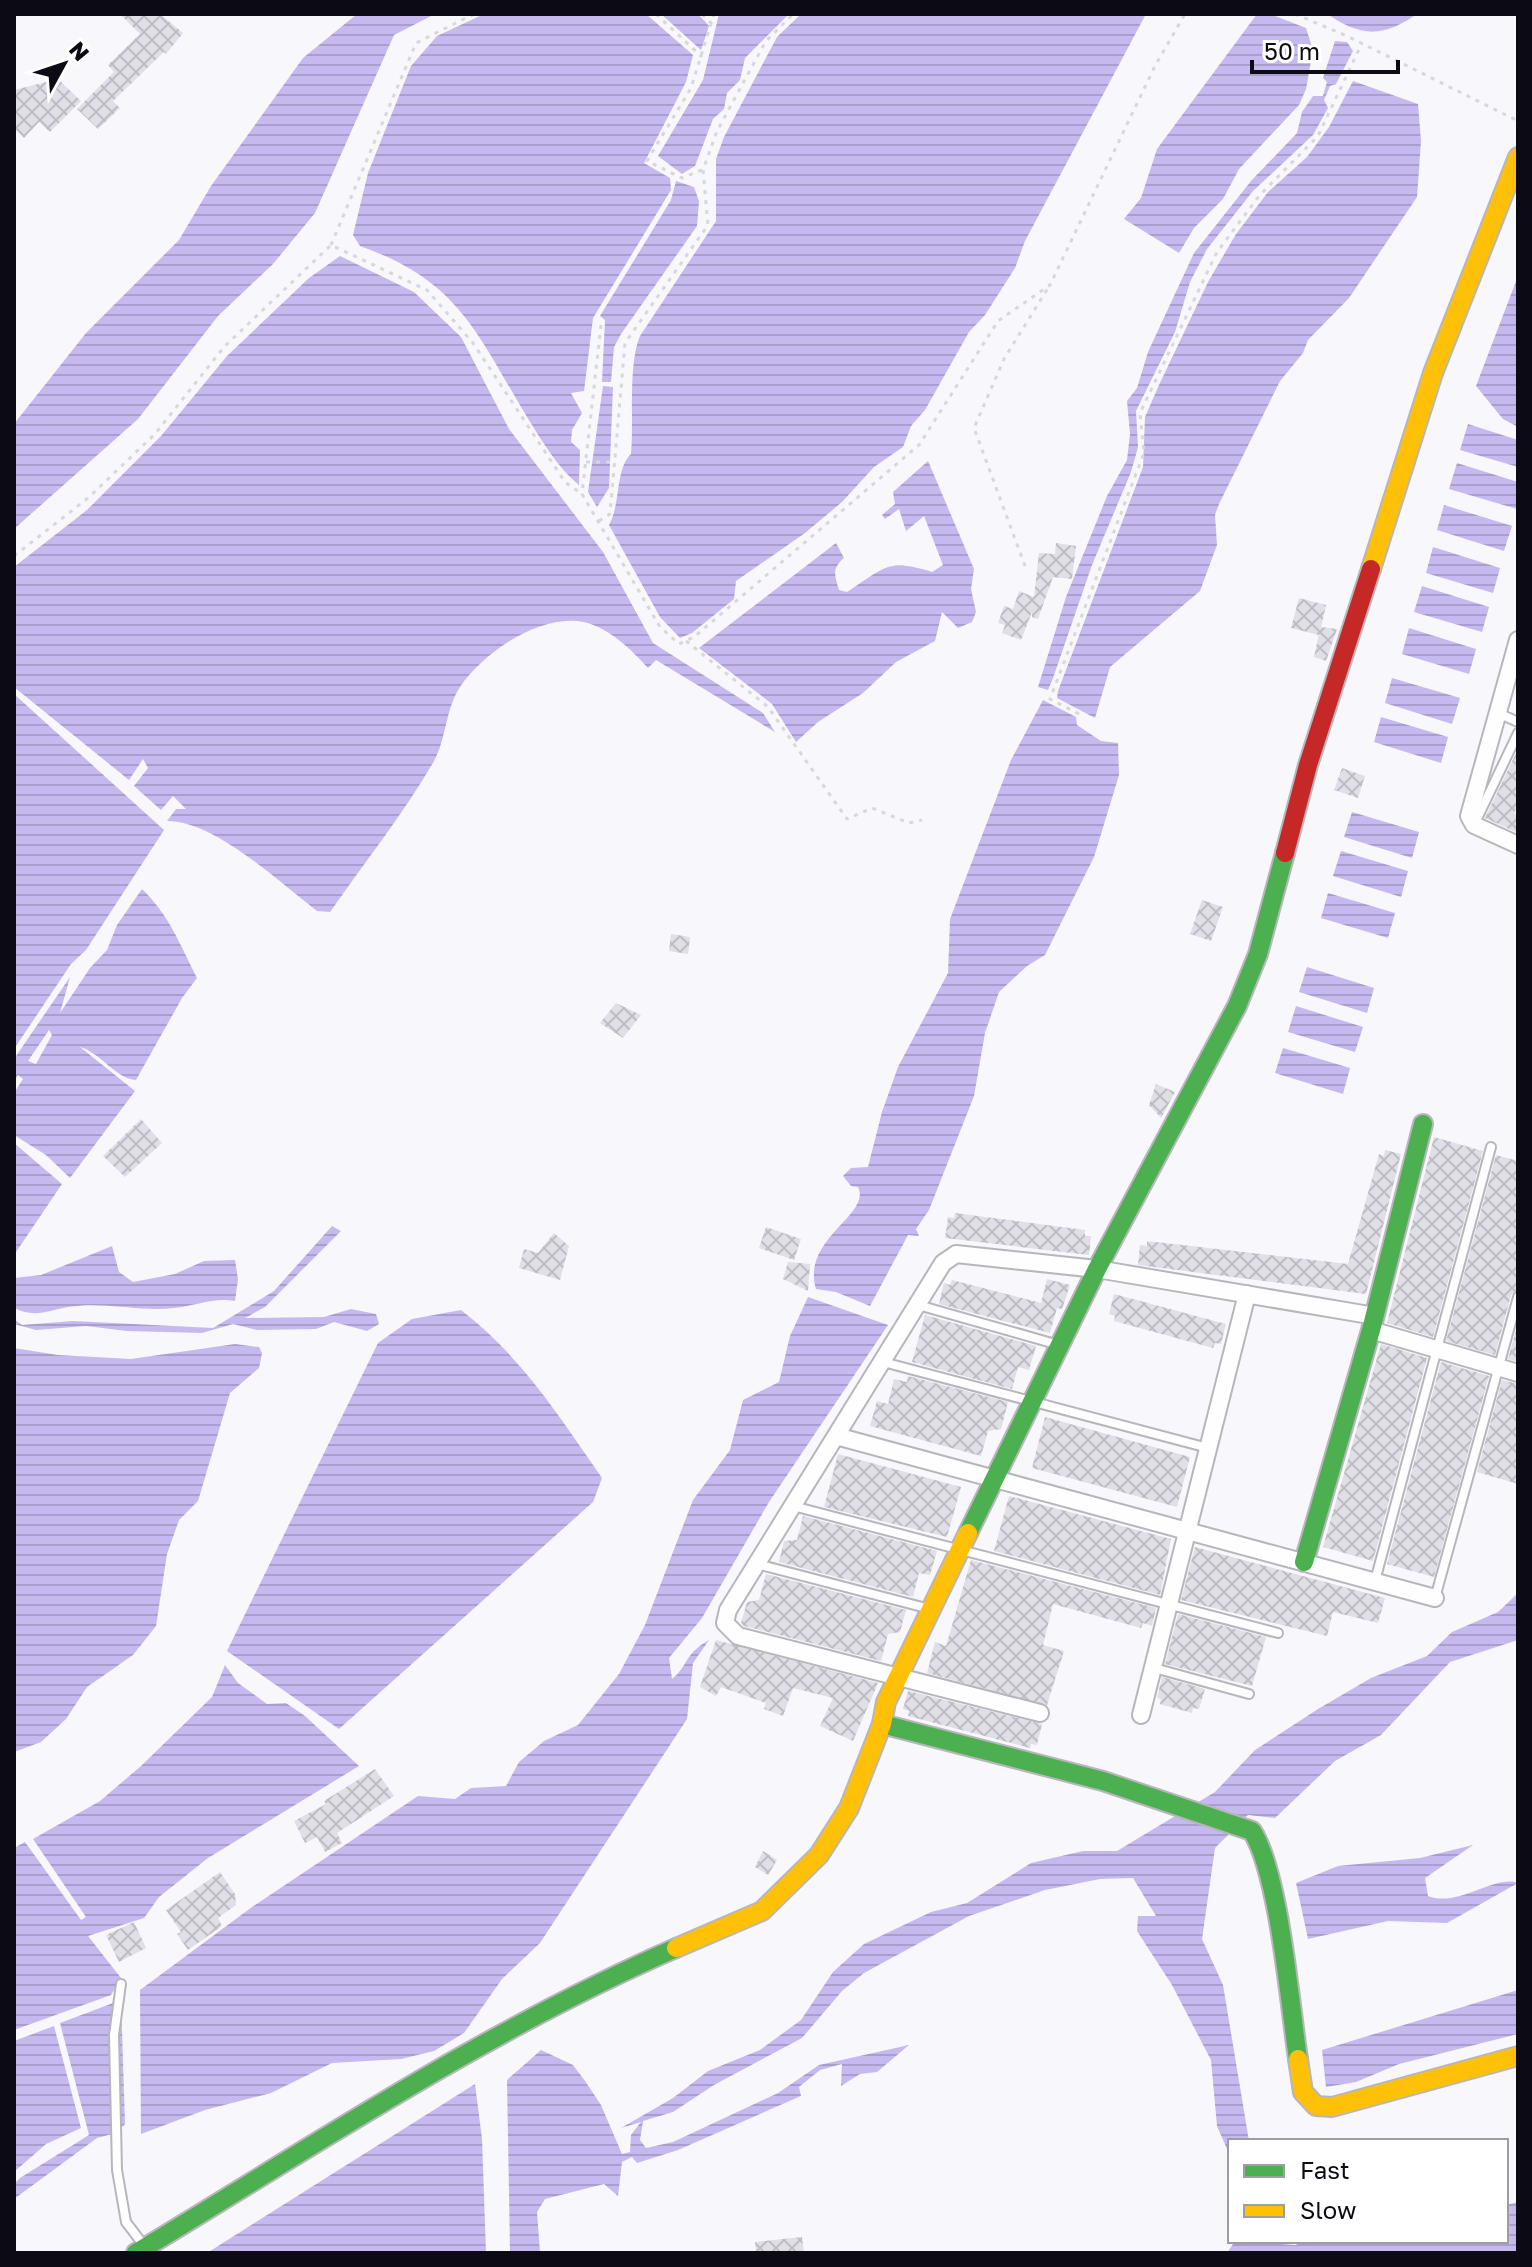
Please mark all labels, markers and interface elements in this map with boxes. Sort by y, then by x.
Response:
north arrow [24,24,104,104]
scale bar [1252,24,1398,74]
text: N [64,36,95,66]
text: 50 m [1264,36,1320,65]
legend [1228,2139,1508,2243]
text: Fast [1300,2155,1350,2184]
text: Slow [1300,2195,1356,2224]

